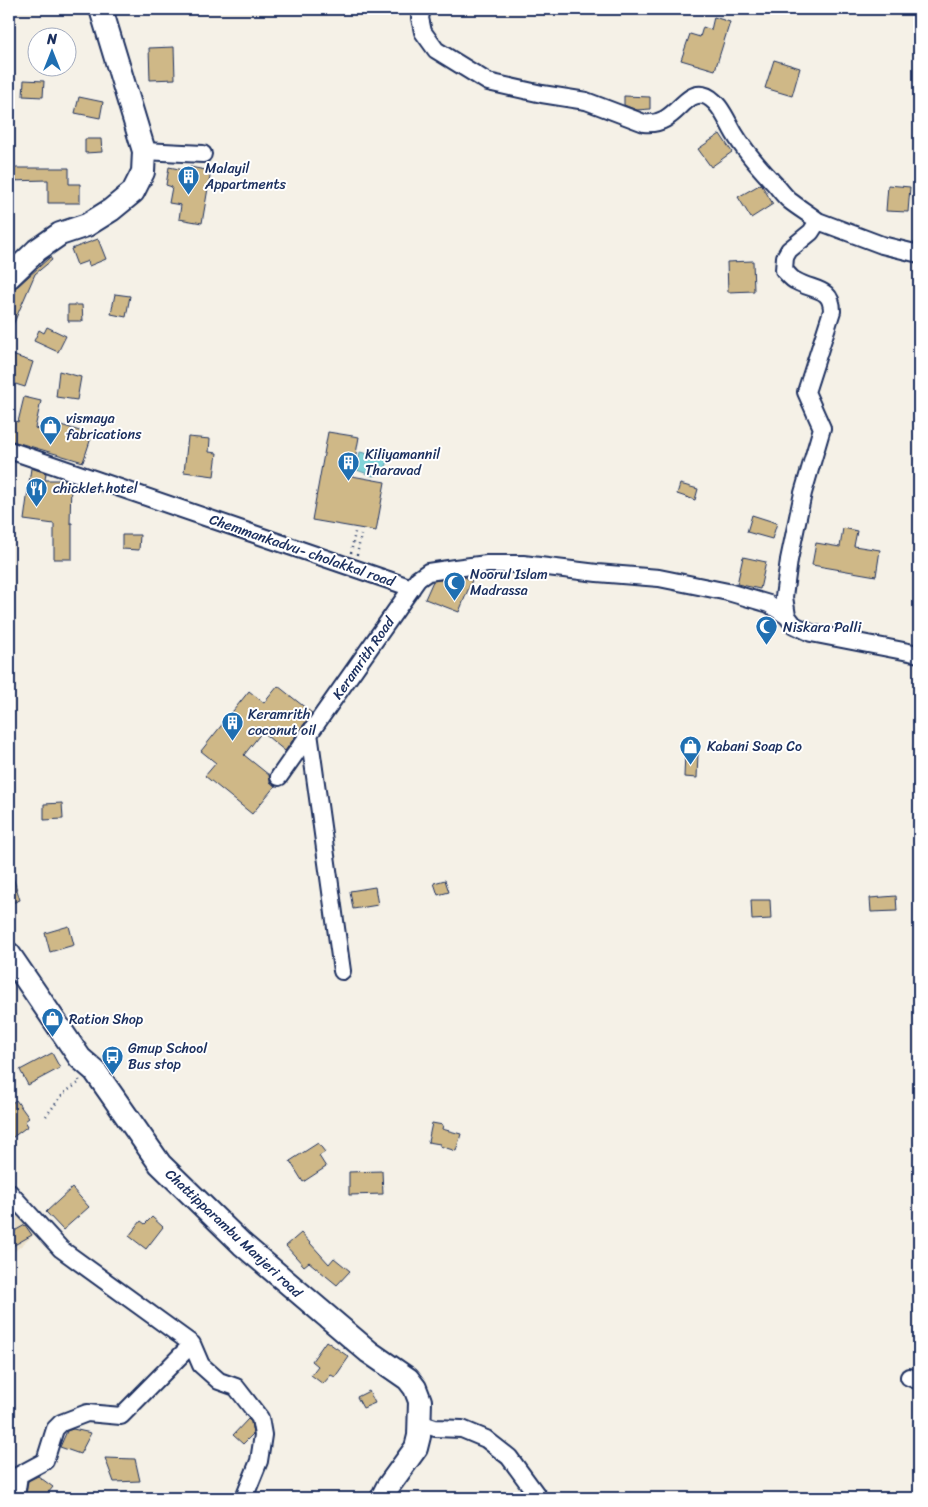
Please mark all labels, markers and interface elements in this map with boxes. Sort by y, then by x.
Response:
text: N [46,27,57,52]
north arrow [28,28,78,78]
place label: Malayil Appartments [204,156,287,197]
building icon: Malayil Appartments [177,164,201,195]
place label: vismaya fabrications [66,406,142,447]
shop icon: vismaya fabrications [38,414,62,445]
place label: Kiliyamannil Tharavad [365,442,441,483]
building icon: Kiliyamannil Tharavad [337,450,361,481]
restaurant icon: chicklet hotel [25,476,49,507]
place label: chicklet hotel [53,476,139,501]
street label: Chemmankadvu- cholakkal road [206,507,399,594]
place label: Noorul Islam Madrassa [470,562,548,603]
mosque icon: Noorul Islam Madrassa [442,570,466,601]
street label: Keramrith Road [326,610,402,705]
mosque icon: Niskara Palli [755,615,779,646]
place label: Niskara Palli [783,615,862,640]
place label: Keramrith coconut oil [248,702,317,743]
building icon: Keramrith coconut oil [220,710,244,741]
shop icon: Kabani Soap Co [679,734,703,765]
place label: Kabani Soap Co [707,734,802,759]
shop icon: Ration Shop [41,1007,65,1038]
place label: Ration Shop [69,1007,144,1032]
place label: Gmup School Bus stop [128,1036,208,1077]
bus stop icon: Gmup School Bus stop [100,1044,124,1075]
street label: Chattipparambu Manjeri road [159,1163,309,1305]

